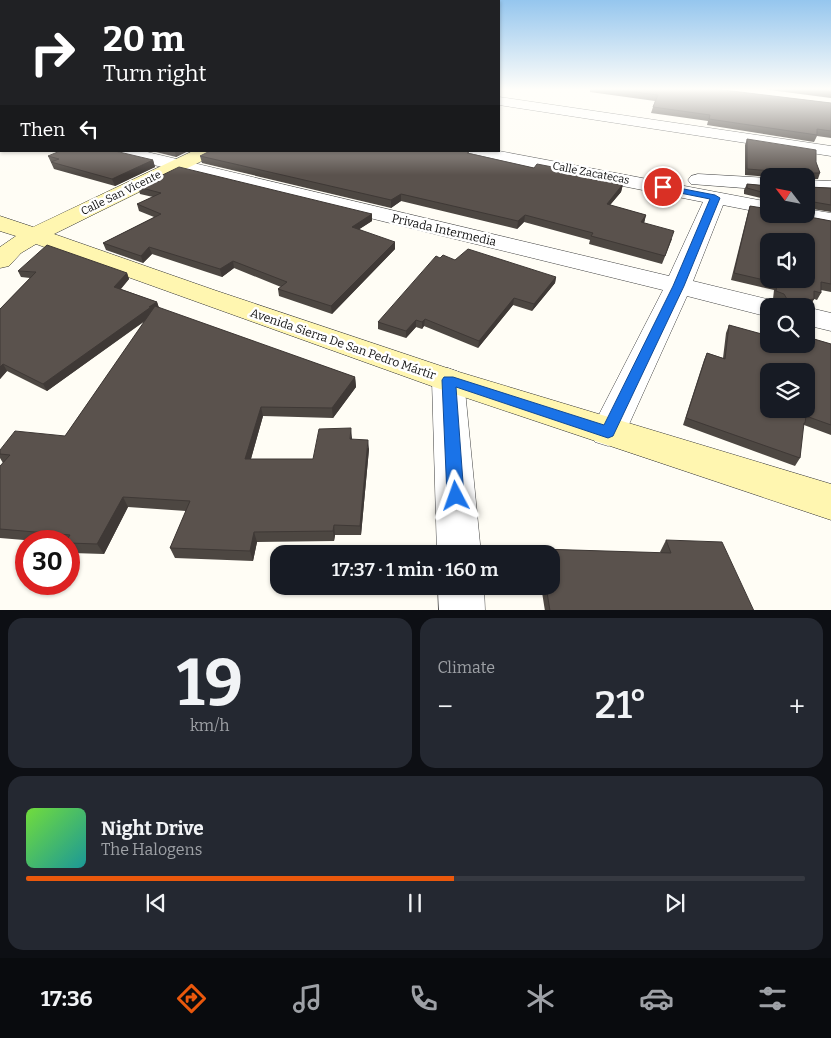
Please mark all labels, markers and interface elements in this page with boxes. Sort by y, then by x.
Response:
text: 20 m [103,18,185,60]
icon: right [20,20,85,85]
text: Turn right [103,60,206,87]
icon: left [75,115,103,143]
text: Then [20,118,65,141]
street label: Calle Zacatecas [551,159,631,187]
pin [642,166,684,208]
street label: Calle San Vicente [79,168,163,218]
north arrow [760,168,815,222]
map controls [760,168,815,418]
icon: arrive [649,173,677,201]
street label: Privada Intermedia [390,211,498,249]
button: sound [760,233,815,288]
button: search [760,298,815,353]
street label: Avenida Sierra De San Pedro Mártir [248,306,438,383]
button: layers [760,363,815,418]
position arrow [429,469,481,521]
speed limit sign: 30 [15,530,80,595]
text: 17:37 · 1 min · 160 m [332,558,498,581]
text: 19 [177,644,243,722]
text: Climate [438,658,495,677]
text: 21° [595,682,647,728]
text: − [438,690,453,723]
text: + [789,690,805,723]
text: km/h [190,716,230,735]
text: Night Drive [101,817,204,840]
text: The Halogens [101,840,202,859]
icon: previous [142,889,170,917]
icon: pause [401,889,429,917]
icon: next [661,889,689,917]
icon: directions [174,981,209,1016]
icon: music [290,981,325,1016]
icon: phone [406,981,441,1016]
icon: climate [523,981,558,1016]
icon: car [639,981,674,1016]
icon: filters [755,981,790,1016]
text: 17:36 [41,985,93,1012]

